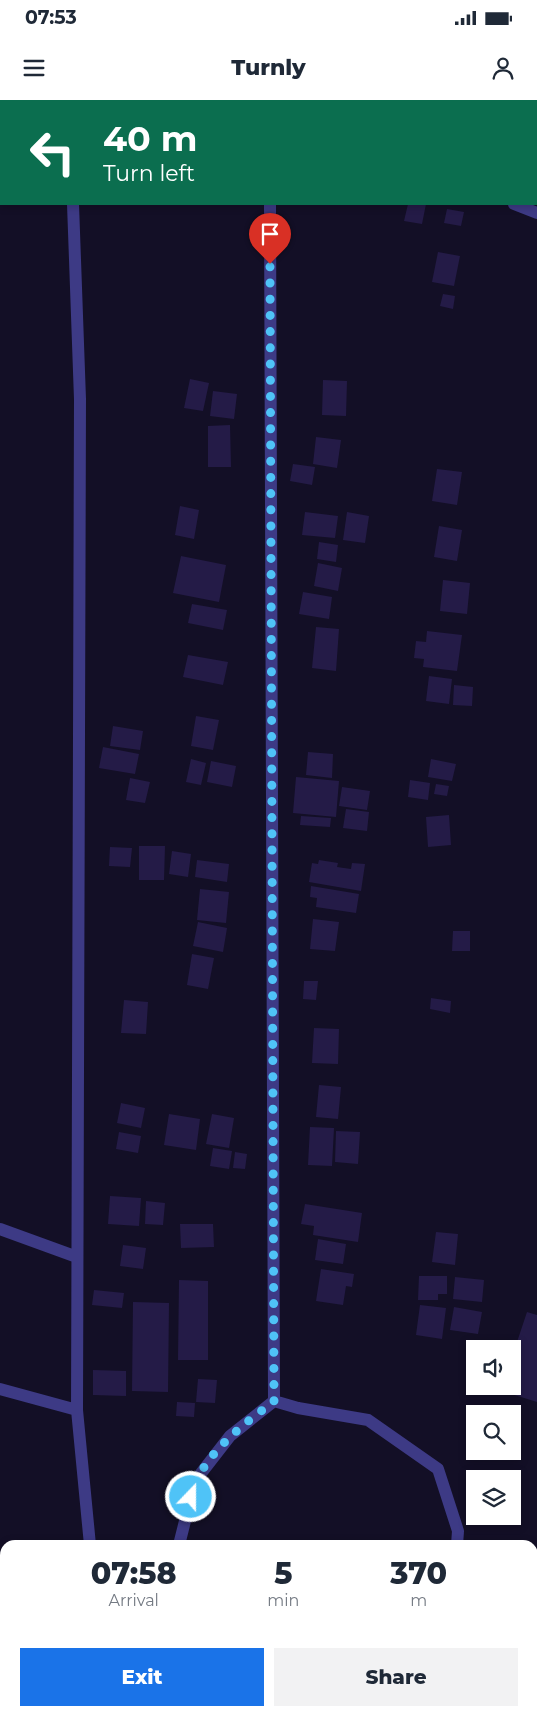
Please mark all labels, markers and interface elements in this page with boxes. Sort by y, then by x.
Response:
text: 07:53 [25,6,77,29]
icon: menu [20,54,48,82]
text: Turnly [231,54,306,81]
icon: person [489,54,517,82]
text: 40 m [103,117,198,160]
icon: left [20,120,85,185]
text: Turn left [103,160,195,187]
pin [249,213,291,264]
icon: arrive [256,220,284,248]
map controls [466,1340,521,1525]
button: sound [466,1340,521,1395]
button: search [466,1405,521,1460]
position arrow [164,1470,216,1522]
button: layers [466,1470,521,1525]
text: 07:58 [91,1555,176,1592]
text: 5 [274,1555,293,1592]
text: 370 [390,1555,447,1592]
text: Arrival [108,1591,159,1610]
text: min [267,1591,299,1610]
text: m [410,1591,427,1610]
button: Exit [20,1648,264,1706]
button: Share [274,1648,518,1706]

